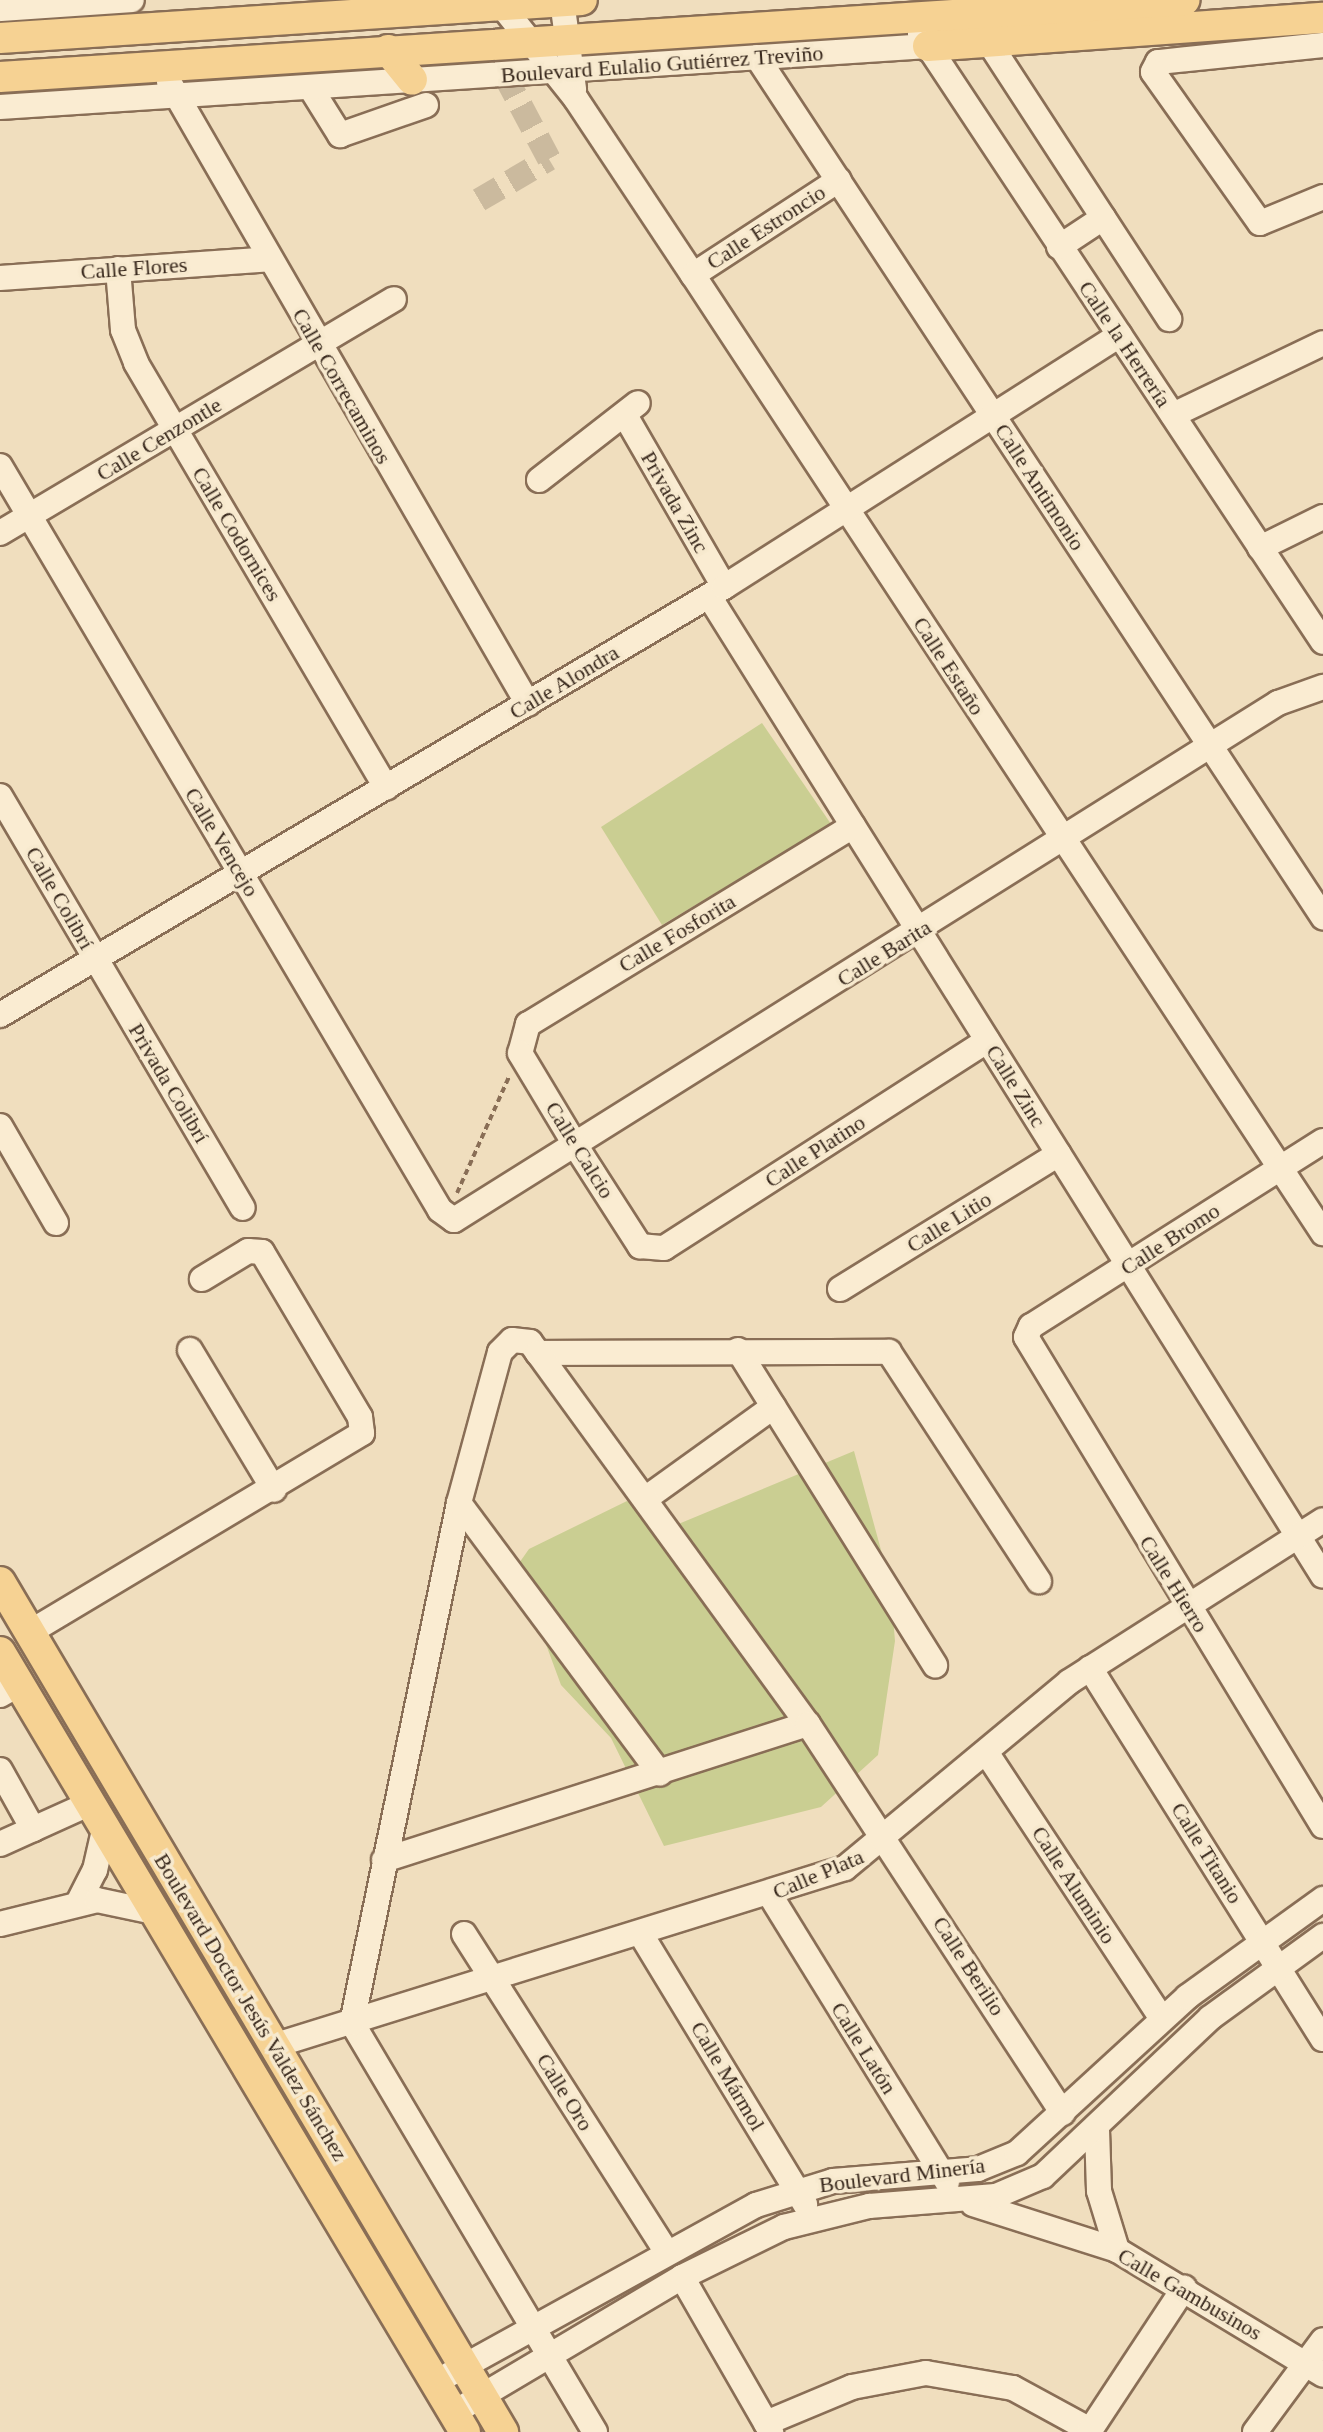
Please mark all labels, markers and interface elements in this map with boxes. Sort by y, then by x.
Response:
street label: Boulevard Eulalio Gutiérrez Treviño [500,40,824,88]
street label: Calle Estroncio [702,179,830,275]
street label: Calle Flores [80,251,188,285]
street label: Calle la Herrería [1073,276,1177,412]
street label: Calle Correcaminos [287,303,397,469]
street label: Calle Cenzontle [92,391,226,487]
street label: Calle Antimonio [989,418,1091,556]
street label: Privada Zinc [635,446,715,558]
street label: Calle Codornices [187,462,287,606]
street label: Calle Estaño [907,612,991,720]
street label: Calle Alondra [504,639,624,725]
street label: Calle Vencejo [179,783,265,901]
street label: Calle Colibrí [20,842,100,954]
street label: Calle Fosforita [614,888,740,978]
street label: Calle Barita [832,914,936,992]
street label: Privada Colibrí [123,1018,215,1148]
street label: Calle Zinc [980,1040,1052,1132]
street label: Calle Calcio [540,1097,620,1203]
street label: Calle Platino [760,1109,870,1193]
street label: Calle Litio [902,1186,996,1258]
street label: Calle Bromo [1115,1197,1225,1281]
street label: Calle Hierro [1134,1531,1214,1637]
street label: Calle Titanio [1165,1797,1249,1909]
street label: Calle Aluminio [1026,1821,1122,1949]
street label: Calle Plata [769,1843,867,1905]
street label: Boulevard Doctor Jesús Valdez Sánchez [148,1848,354,2166]
street label: Calle Berilio [927,1911,1011,2021]
street label: Calle Latón [825,1997,903,2099]
street label: Calle Mármol [685,2017,771,2135]
street label: Calle Oro [531,2048,599,2136]
street label: Boulevard Minería [818,2152,986,2198]
street label: Calle Gambusinos [1113,2242,1267,2346]

